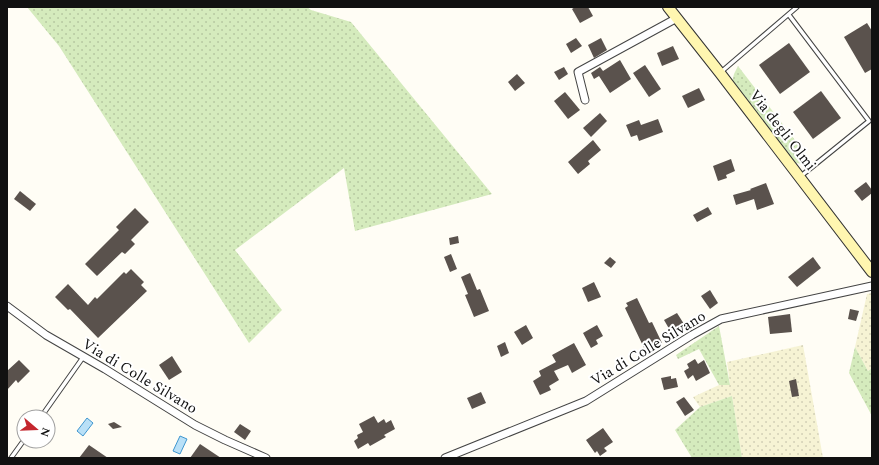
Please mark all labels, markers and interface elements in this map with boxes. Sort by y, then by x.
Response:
street label: Via degli Olmi [744,85,822,176]
street label: Via di Colle Silvano [586,305,710,392]
street label: Via di Colle Silvano [78,333,202,420]
north arrow [16,409,56,449]
text: N [35,425,54,439]

